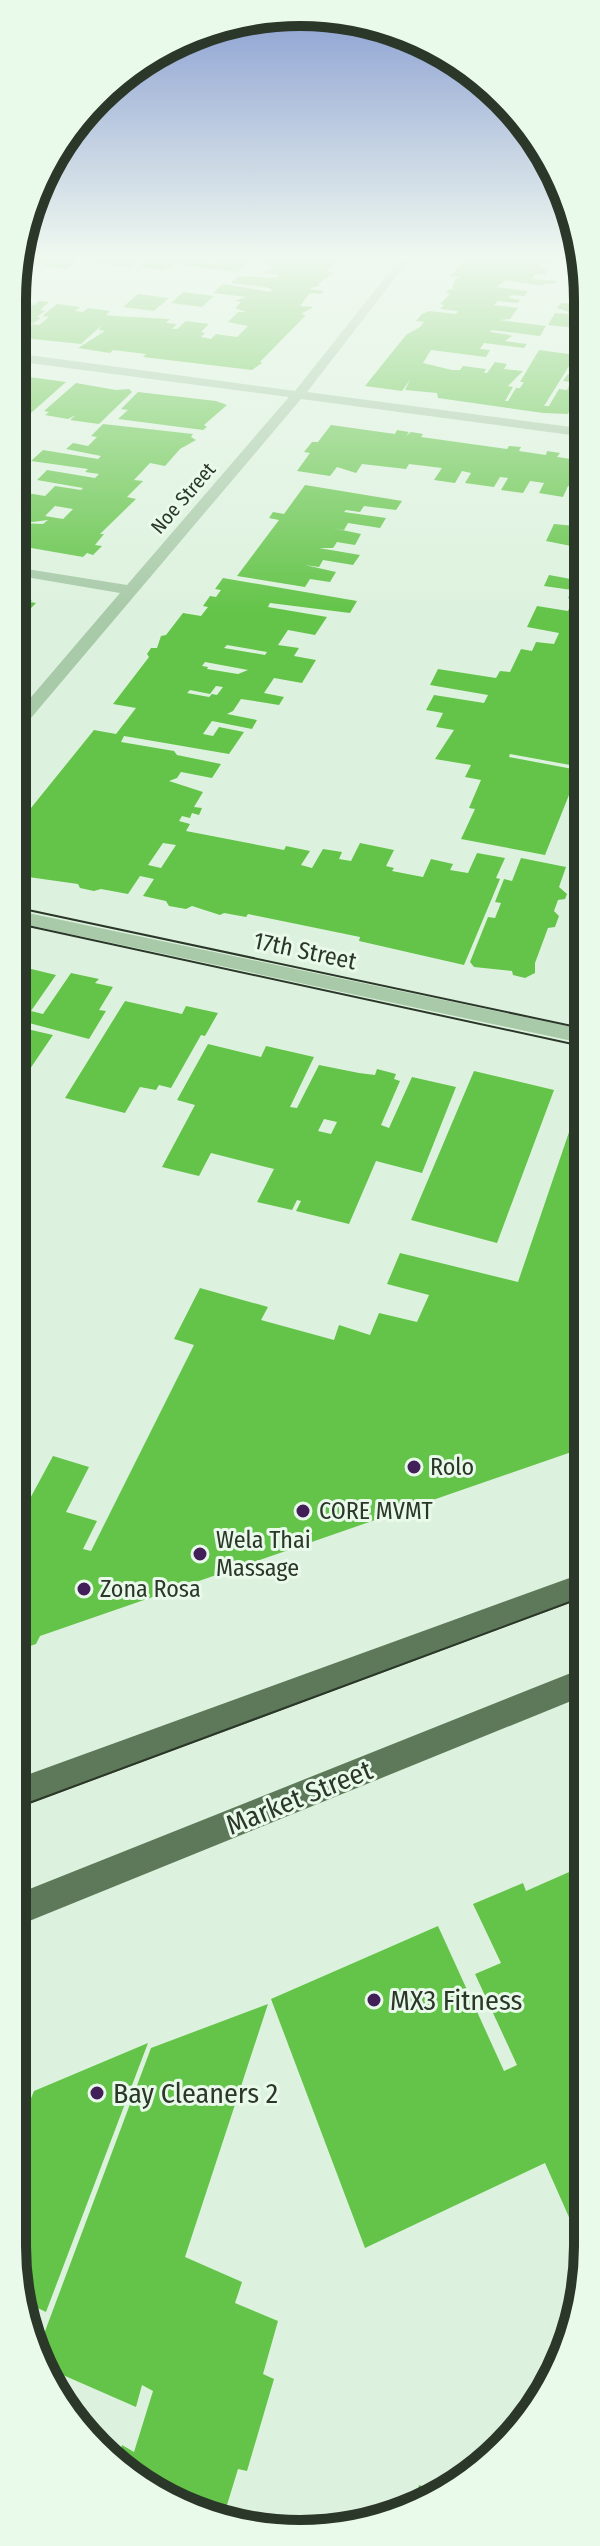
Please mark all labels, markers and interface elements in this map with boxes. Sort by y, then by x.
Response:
street label: Noe Street [146,457,221,538]
street label: 17th Street [251,926,359,976]
place label: Rolo [430,1453,474,1481]
marker: Rolo [405,1458,423,1476]
place label: CORE MVMT [319,1497,433,1525]
marker: CORE MVMT [294,1502,312,1520]
place label: Wela Thai Massage [216,1526,311,1582]
marker: Wela Thai Massage [191,1545,209,1563]
place label: Zona Rosa [100,1575,201,1603]
marker: Zona Rosa [75,1580,93,1598]
street label: Market Street [221,1753,378,1842]
place label: MX3 Fitness [390,1984,523,2017]
marker: MX3 Fitness [365,1991,383,2009]
place label: Bay Cleaners 2 [113,2077,278,2110]
marker: Bay Cleaners 2 [88,2084,106,2102]

